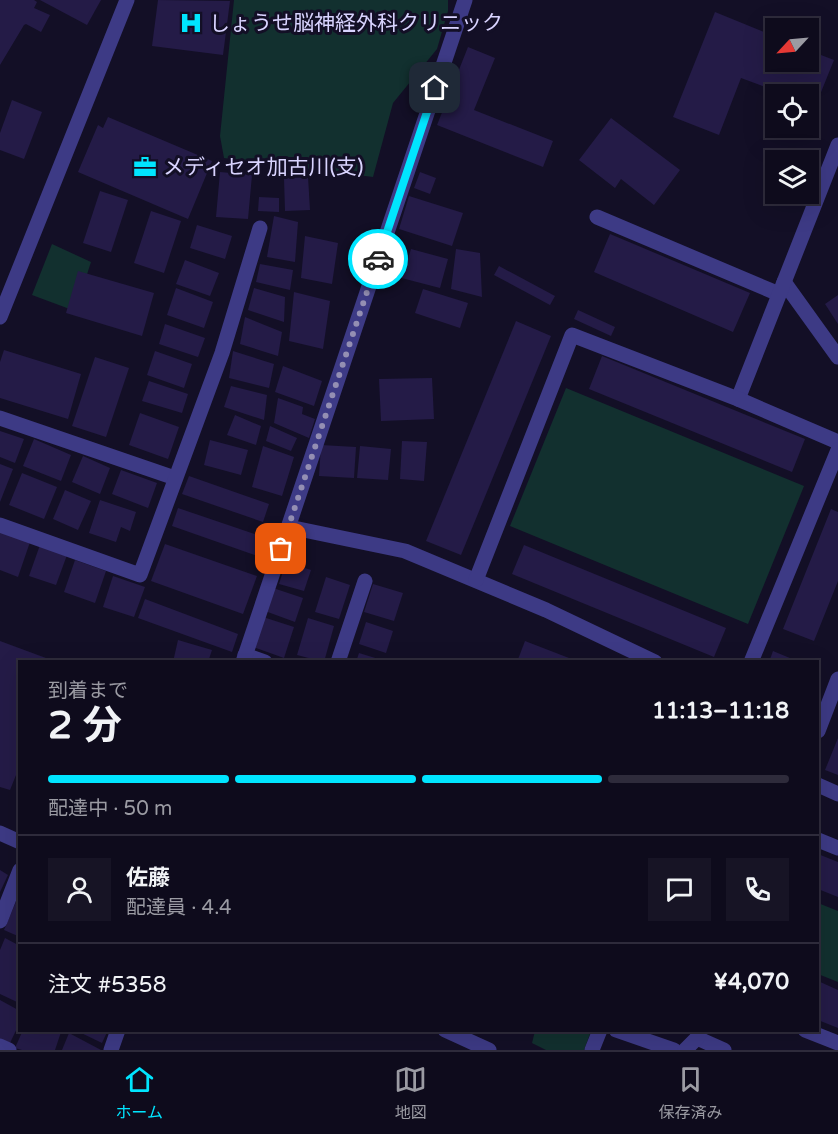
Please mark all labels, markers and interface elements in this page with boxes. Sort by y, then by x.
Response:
hospital icon: しょうせ脳神経外科クリニック [178,10,204,36]
place label: しょうせ脳神経外科クリニック [209,11,503,36]
north arrow [765,18,819,72]
map controls [765,18,819,204]
pin [409,62,460,113]
icon: home [418,71,451,104]
button: locate [765,84,819,138]
button: layers [765,150,819,204]
office icon: メディセオ加古川(支) [132,154,158,180]
place label: メディセオ加古川(支) [163,155,364,180]
courier [348,229,408,289]
icon: car [362,243,395,276]
pin [255,523,306,574]
icon: bag [264,532,297,565]
text: 到着まで [48,679,128,703]
text: 11:13–11:18 [652,698,789,724]
text: 2 分 [48,702,122,749]
text: 配達中 · 50 m [48,797,172,821]
button: person [48,858,111,921]
button: chat [648,858,711,921]
button: phone [726,858,789,921]
text: 佐藤 [126,865,170,891]
text: 配達員 · 4.4 [126,896,232,920]
text: ¥4,070 [714,969,789,995]
text: 注文 #5358 [48,972,166,998]
tab: ホーム [116,1063,163,1123]
tab: 地図 [394,1063,427,1123]
tab: 保存済み [658,1063,722,1123]

